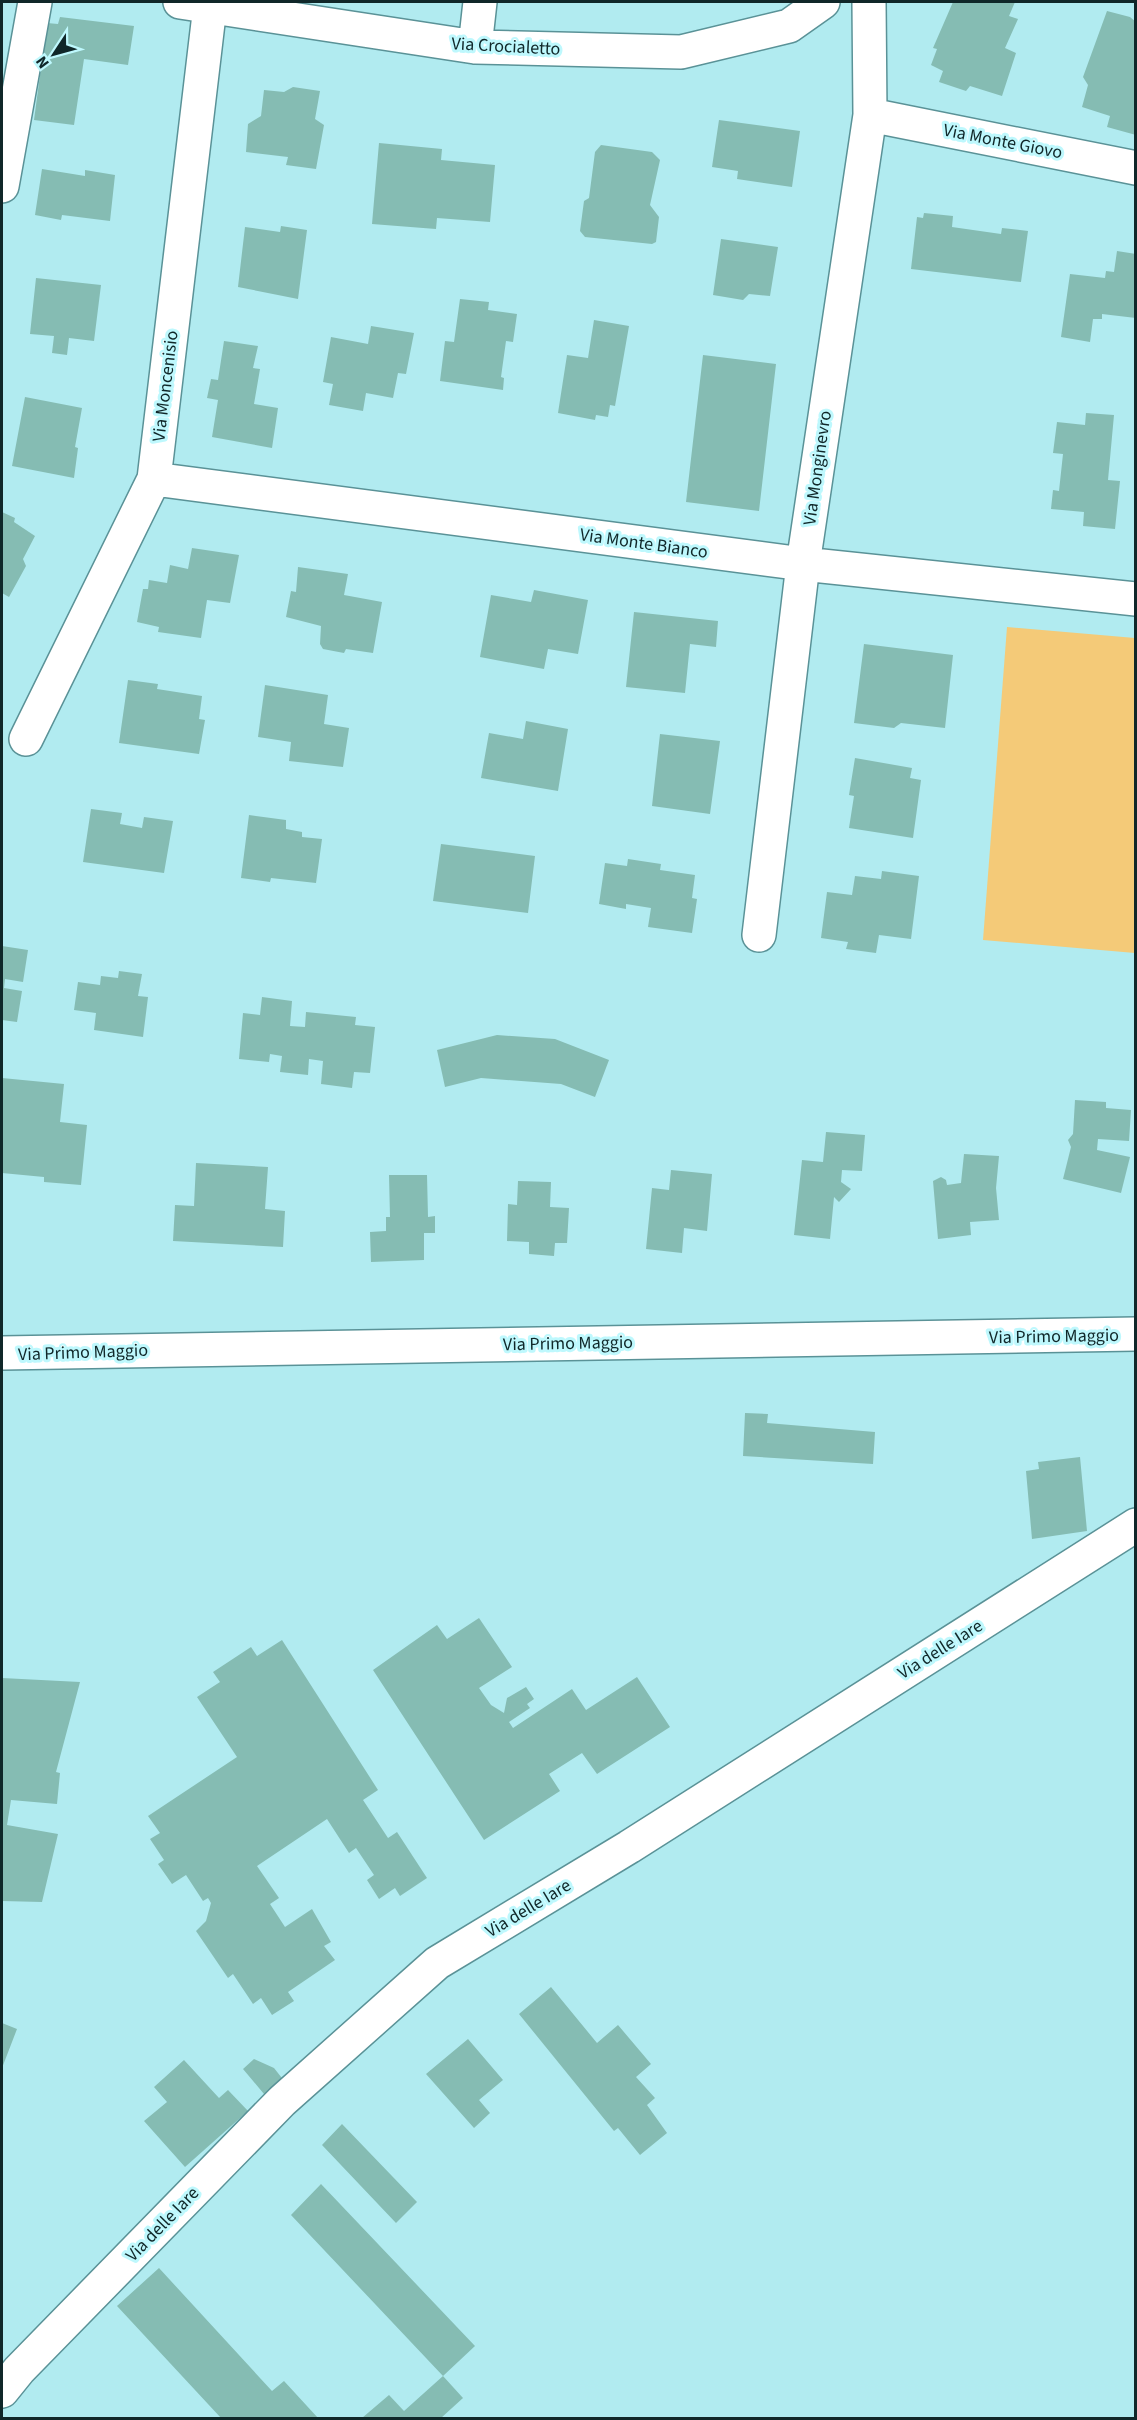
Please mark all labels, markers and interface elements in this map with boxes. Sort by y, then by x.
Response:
north arrow [24,24,84,84]
street label: Via Crocialetto [451,31,561,62]
text: N [31,51,55,73]
street label: Via Monte Giovo [941,118,1065,165]
street label: Via Moncenisio [146,329,185,443]
street label: Via Monginevro [797,409,838,527]
street label: Via Monte Bianco [578,522,710,565]
street label: Via Primo Maggio [989,1323,1119,1350]
street label: Via Primo Maggio [503,1330,633,1357]
street label: Via Primo Maggio [18,1338,148,1367]
street label: Via delle Iare [893,1613,988,1685]
street label: Via delle Iare [481,1873,576,1944]
street label: Via delle Iare [120,2181,205,2267]

